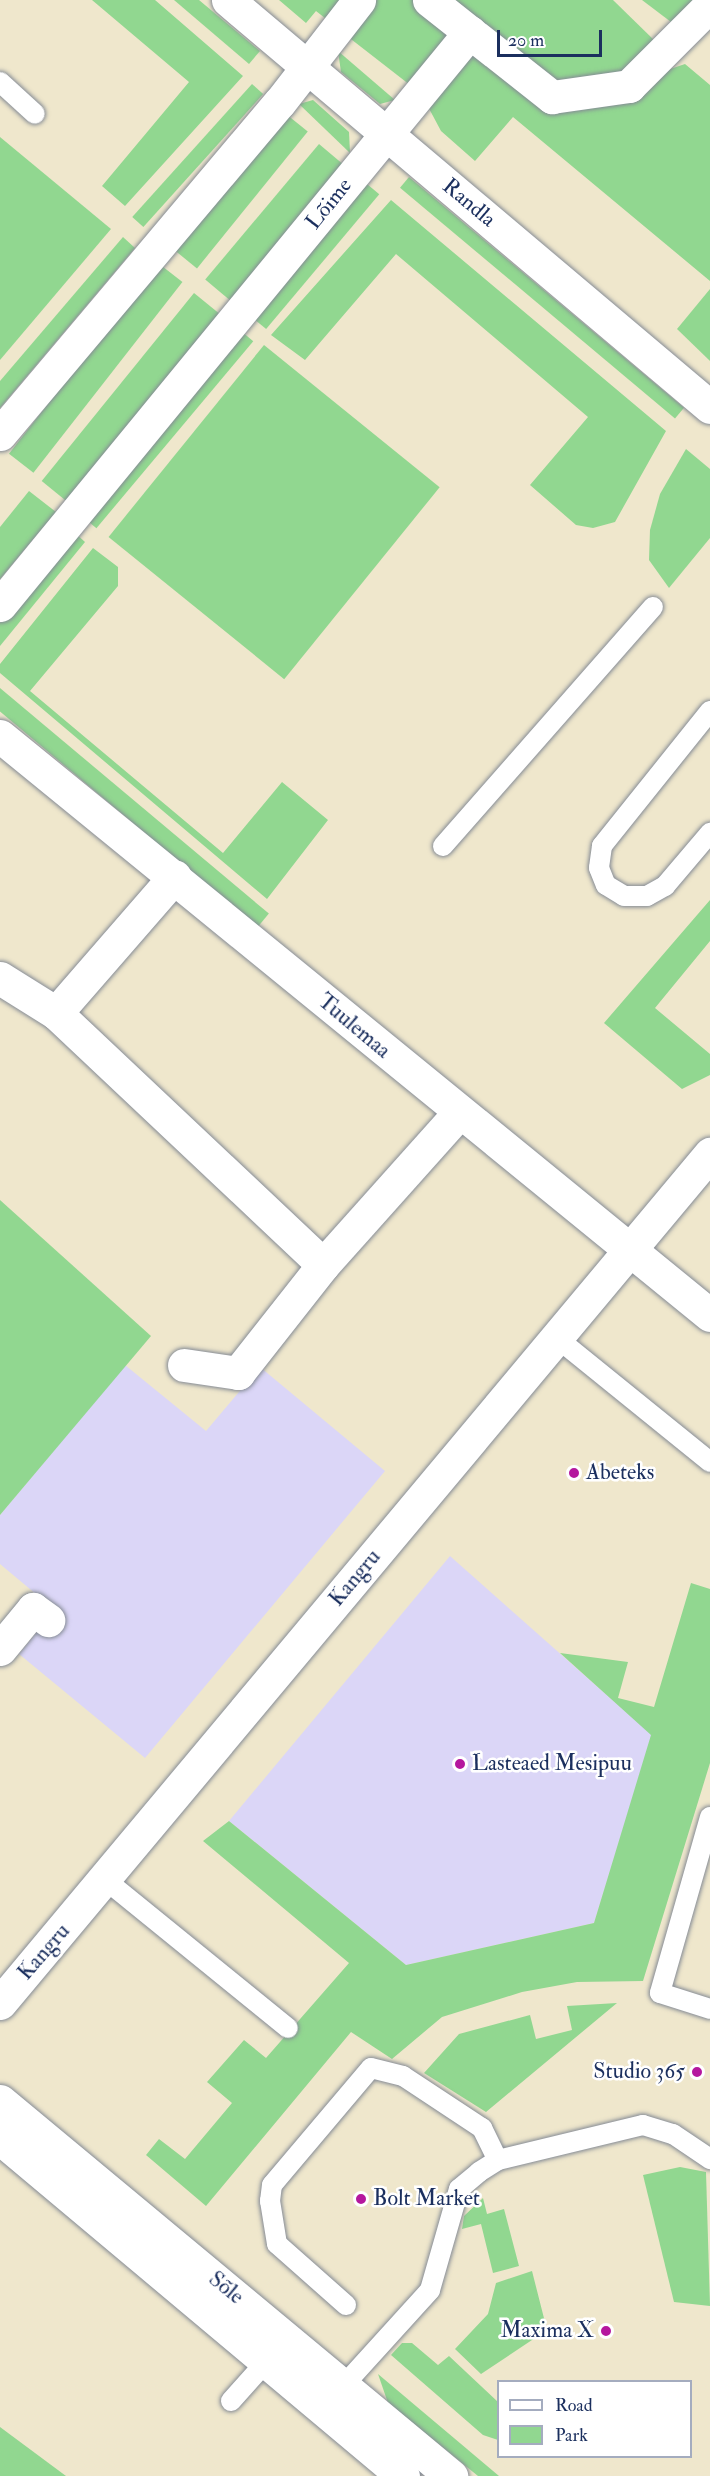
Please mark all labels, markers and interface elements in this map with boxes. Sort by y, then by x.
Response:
scale bar [500,18,605,56]
text: 20 m [508,29,544,52]
street label: Lõime [300,173,358,235]
street label: Randla [437,173,501,233]
street label: Tuulemaa [312,988,396,1064]
place label: Abeteks [586,1460,654,1486]
marker: Abeteks [567,1466,581,1480]
street label: Kangru [324,1544,386,1612]
place label: Lasteaed Mesipuu [472,1751,632,1777]
marker: Lasteaed Mesipuu [453,1757,467,1771]
street label: Kangru [12,1918,76,1986]
place label: Studio 365 [593,2059,685,2085]
marker: Studio 365 [690,2065,704,2079]
place label: Bolt Market [373,2186,480,2212]
marker: Bolt Market [354,2192,368,2206]
street label: Sõle [203,2266,249,2310]
place label: Maxima X [500,2318,594,2344]
marker: Maxima X [599,2324,613,2338]
legend [497,2380,692,2458]
text: Road [555,2394,593,2417]
text: Park [555,2424,588,2447]

